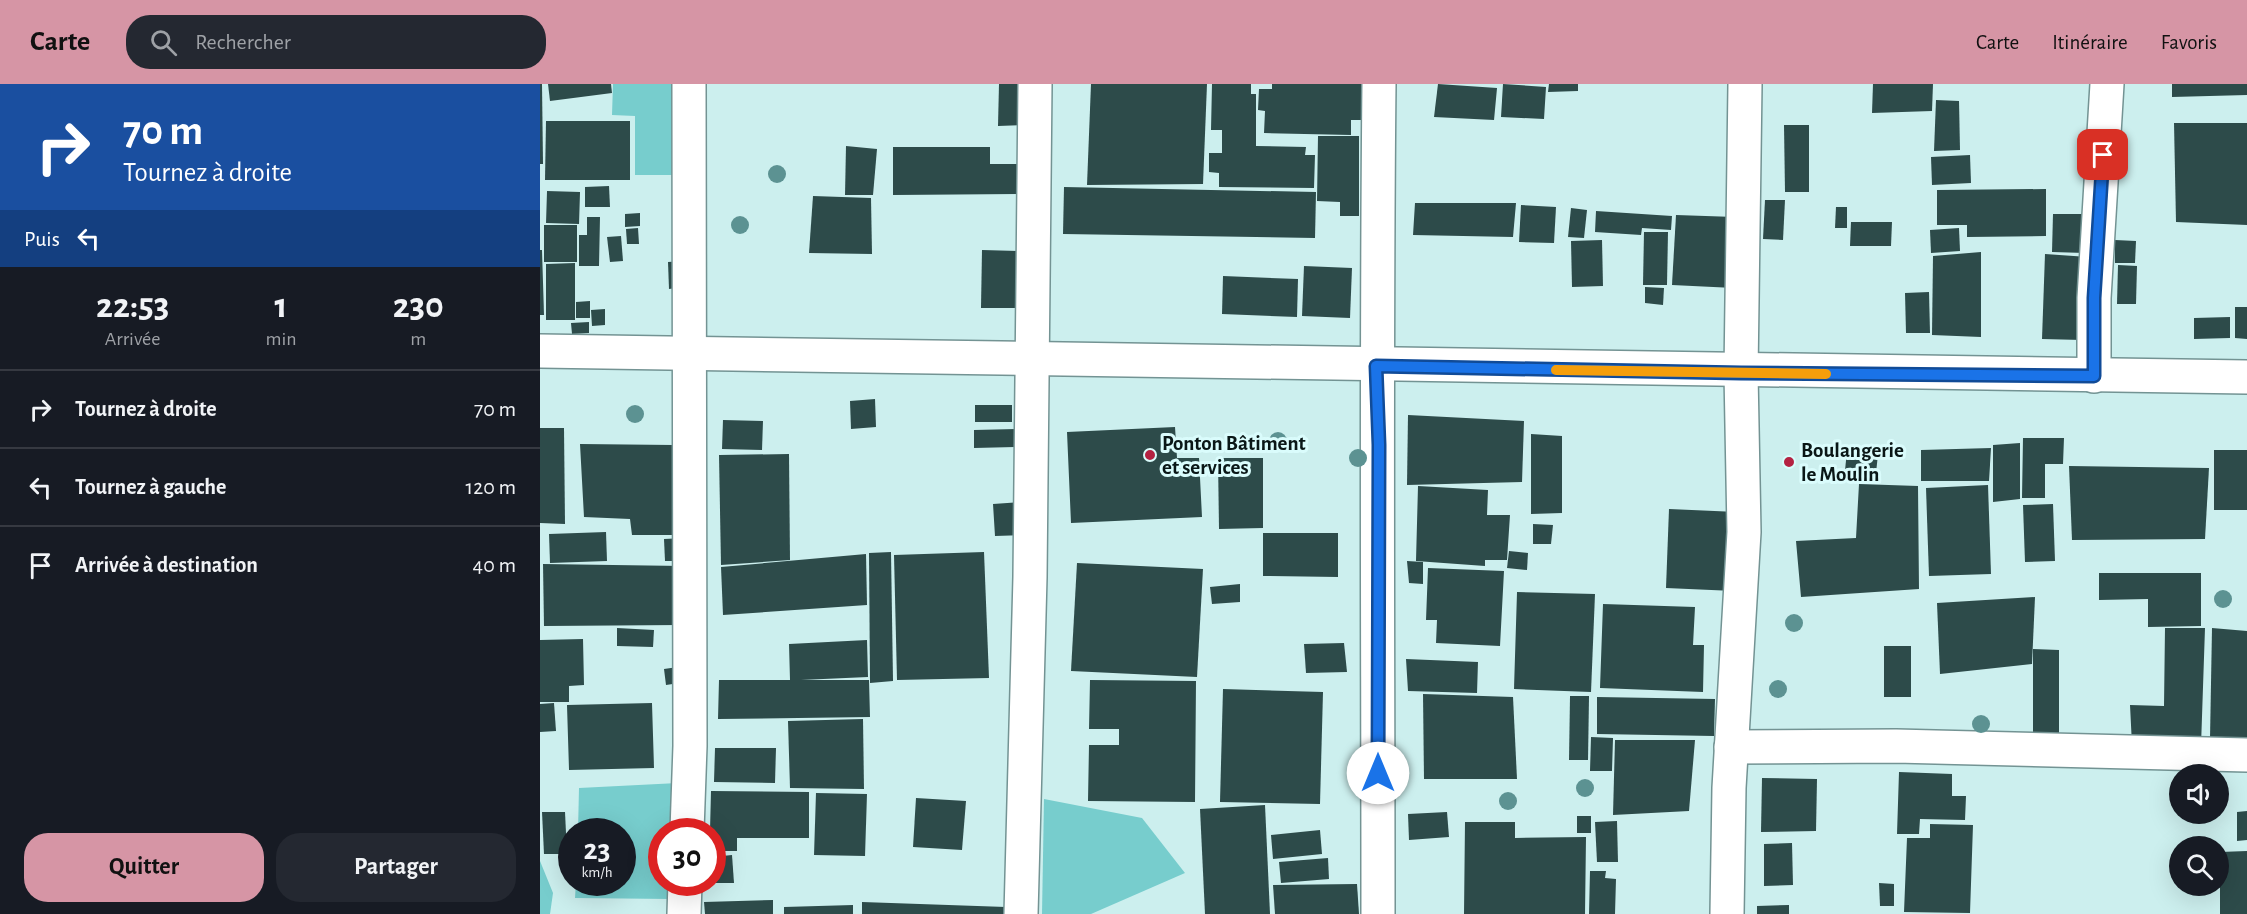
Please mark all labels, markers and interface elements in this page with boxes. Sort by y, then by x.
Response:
search box [126,15,546,69]
icon: search [147,26,180,59]
text: Carte [30,28,90,56]
text: Rechercher [195,31,291,53]
text: Carte [1976,32,2019,53]
text: Itinéraire [2052,32,2128,53]
text: Favoris [2161,32,2217,53]
icon: right [24,108,102,186]
text: 70 m [123,110,203,152]
pin [2077,129,2128,180]
icon: arrive [2086,138,2119,171]
text: Tournez à droite [123,159,292,186]
icon: left [72,222,105,255]
text: Puis [24,228,60,250]
text: 22:53 [96,288,169,324]
text: 1 [274,288,287,324]
text: 230 [393,288,444,324]
text: Arrivée [105,329,161,349]
text: min [265,329,297,349]
text: m [410,329,426,349]
icon: right [24,393,57,426]
text: Tournez à droite [75,398,217,420]
text: 70 m [474,398,516,420]
place label: Ponton Bâtiment et services [1162,433,1306,478]
place label: Boulangerie le Moulin [1801,440,1904,485]
marker: Ponton Bâtiment et services [1143,448,1157,462]
marker: Boulangerie le Moulin [1782,455,1796,469]
icon: left [24,471,57,504]
text: Tournez à gauche [75,476,226,498]
text: 120 m [466,476,516,498]
icon: arrive [24,549,57,582]
text: Arrivée à destination [75,554,258,576]
text: 40 m [473,554,516,576]
position arrow [1346,741,1410,805]
map controls [2169,764,2229,896]
button: sound [2169,764,2229,824]
speed limit sign: 30 [648,818,726,896]
button: Quitter [24,833,264,902]
button: Partager [276,833,516,902]
text: 23 [583,835,611,865]
button: search [2169,836,2229,896]
text: km/h [582,865,612,880]

